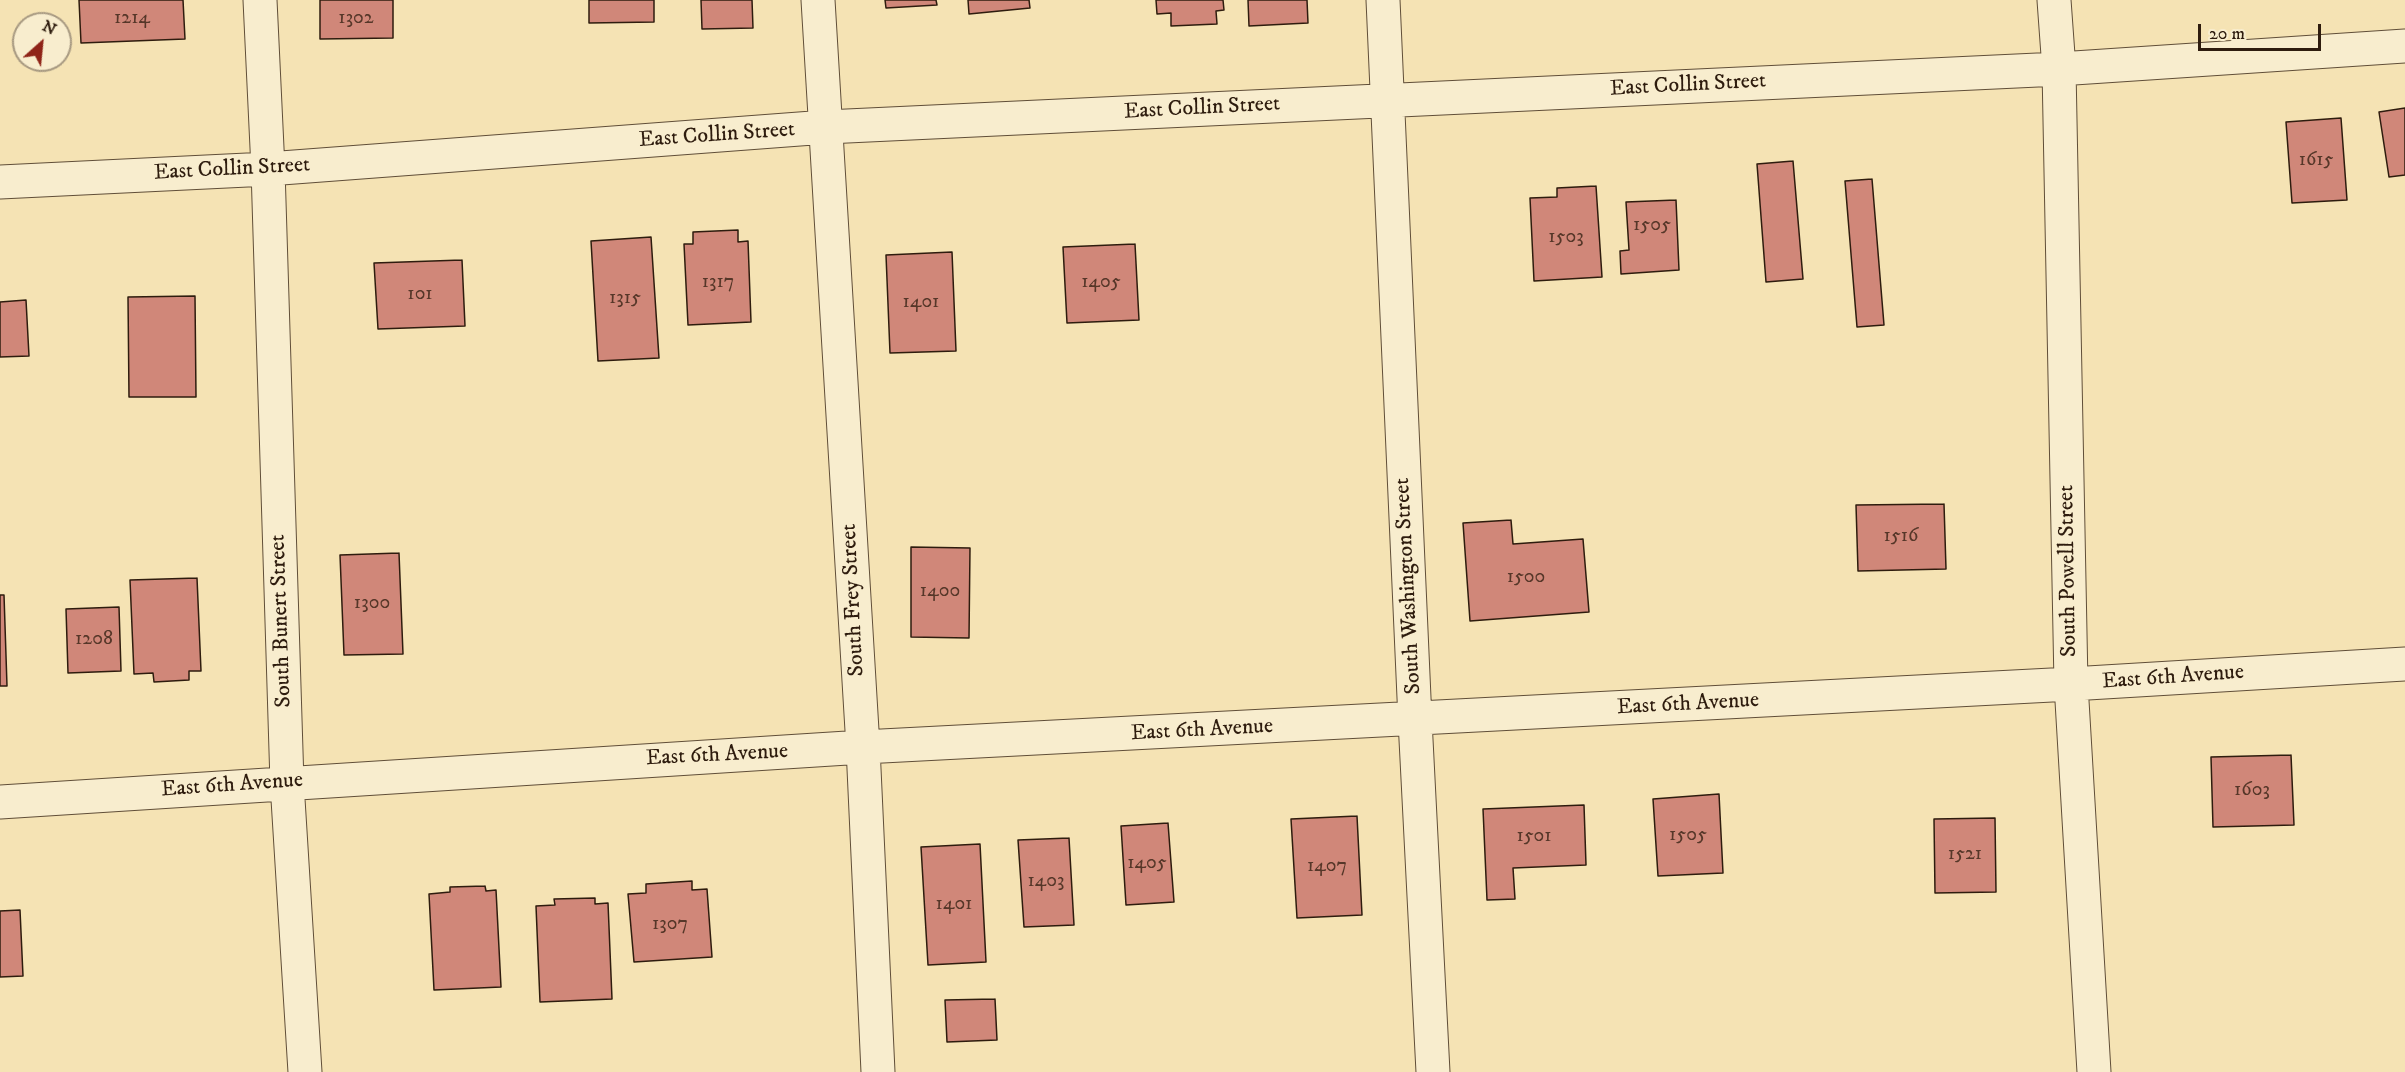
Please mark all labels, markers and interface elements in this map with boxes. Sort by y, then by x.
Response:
house number: 1214 [114,7,150,31]
house number: 1302 [338,7,374,31]
north arrow [12,12,72,72]
scale bar [2201,12,2324,50]
text: N [39,16,60,40]
text: 20 m [2209,23,2245,45]
street label: East Collin Street [1609,69,1767,103]
street label: East Collin Street [1123,92,1281,126]
street label: East Collin Street [638,117,796,155]
house number: 1615 [2299,149,2333,173]
street label: East Collin Street [153,153,311,187]
house number: 1505 [1633,214,1671,238]
house number: 1503 [1548,226,1584,250]
house number: 1317 [702,271,734,295]
house number: 1405 [1081,271,1121,295]
house number: 101 [407,283,433,307]
house number: 1315 [609,287,641,311]
house number: 1401 [903,291,939,315]
street label: South Washington Street [1390,477,1428,695]
street label: South Powell Street [2054,485,2084,657]
street label: South Frey Street [837,523,871,677]
house number: 1516 [1884,525,1918,549]
street label: South Bunert Street [266,534,298,708]
house number: 1500 [1507,566,1545,590]
house number: 1400 [920,580,960,604]
house number: 1300 [354,592,390,616]
house number: 1208 [75,628,113,652]
street label: East 6th Avenue [2101,660,2245,696]
street label: East 6th Avenue [1616,688,1760,722]
street label: East 6th Avenue [1130,714,1274,748]
street label: East 6th Avenue [645,739,789,773]
street label: East 6th Avenue [160,768,304,804]
house number: 1603 [2234,779,2270,803]
house number: 1505 [1669,824,1707,848]
house number: 1501 [1516,825,1552,849]
house number: 1521 [1948,843,1982,867]
house number: 1405 [1127,852,1167,876]
house number: 1407 [1307,855,1347,879]
house number: 1403 [1027,870,1065,894]
house number: 1401 [936,893,972,917]
house number: 1307 [652,913,688,937]

